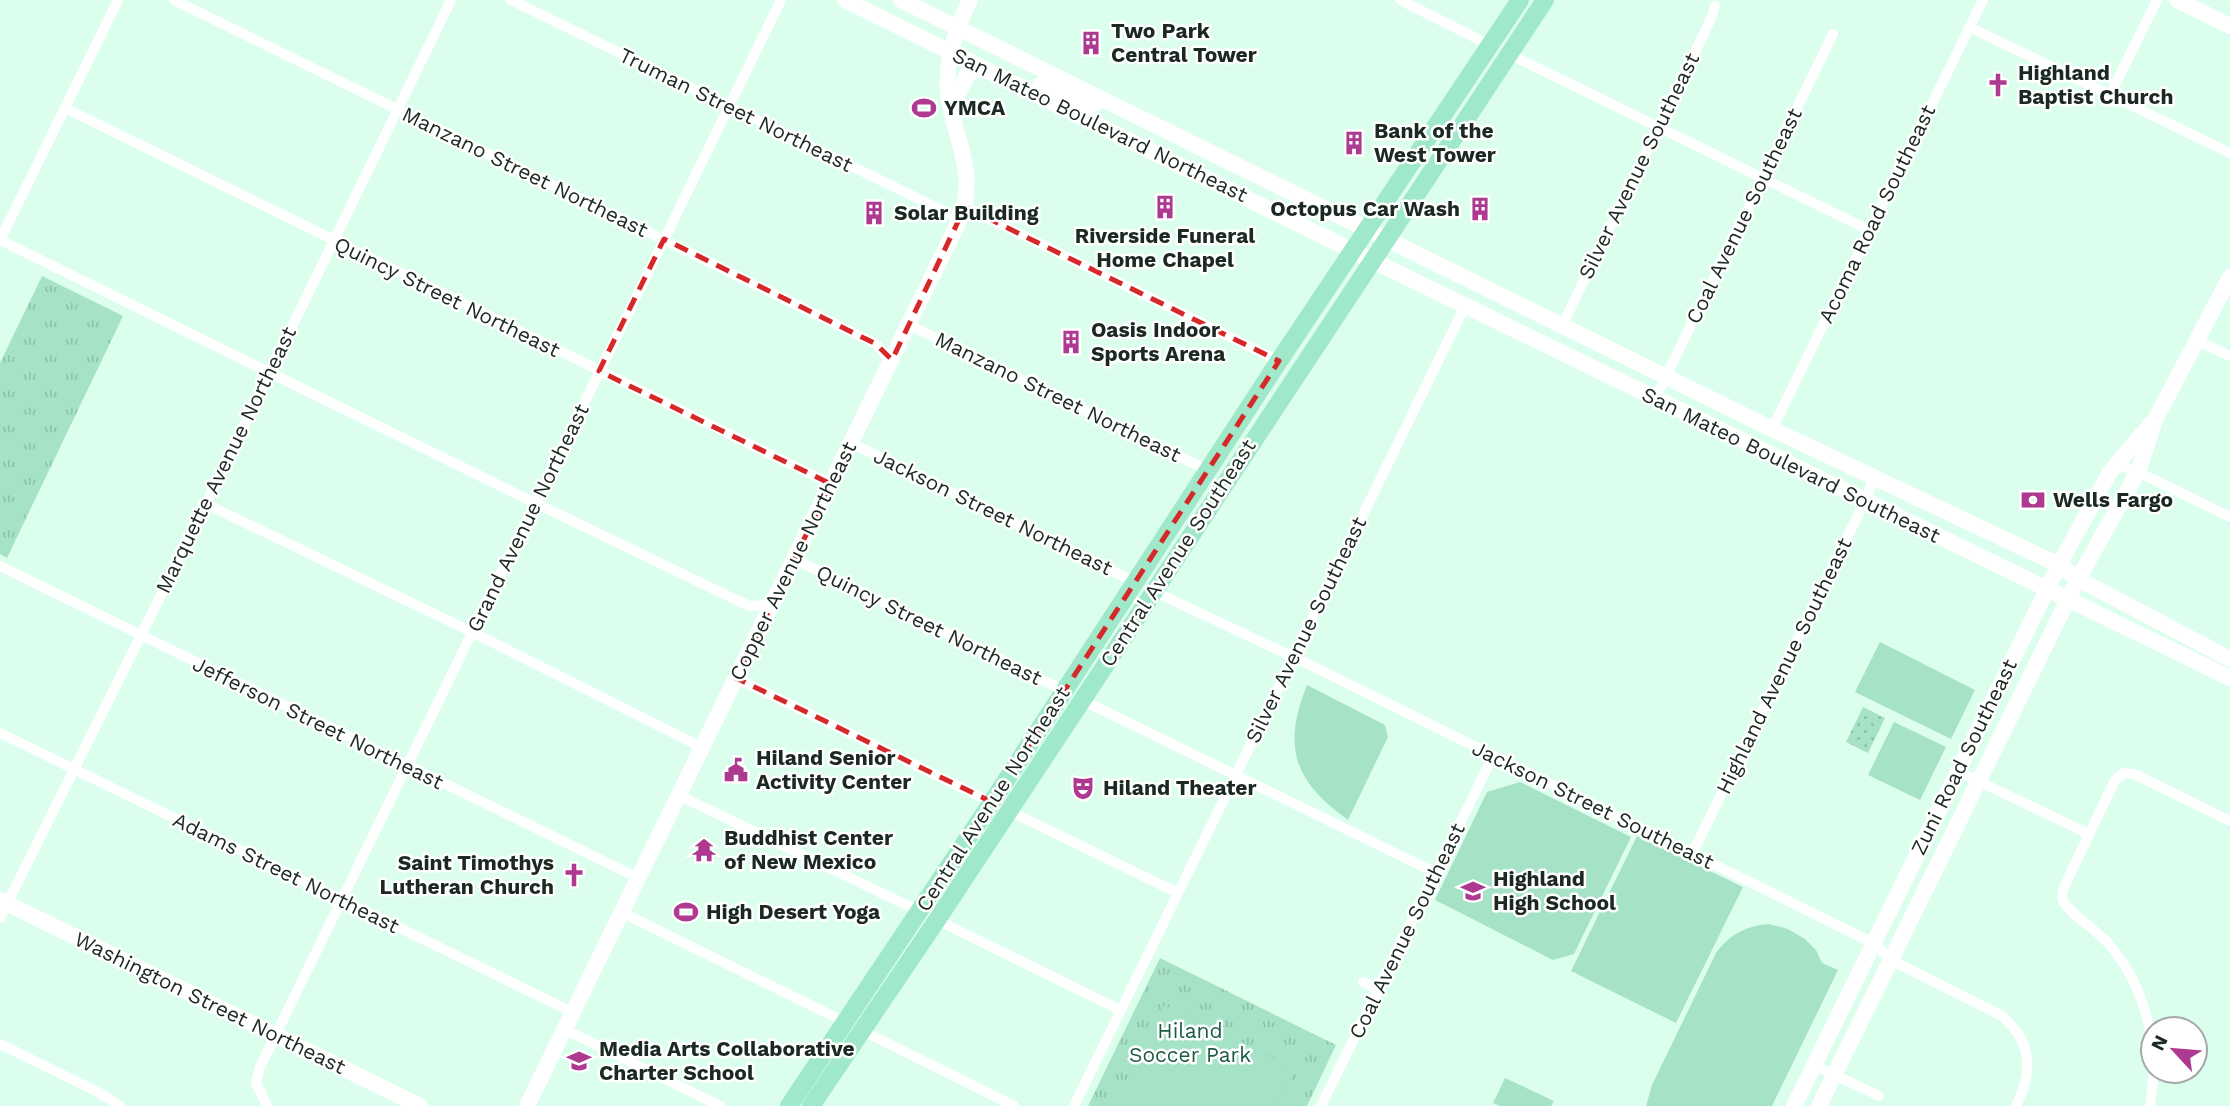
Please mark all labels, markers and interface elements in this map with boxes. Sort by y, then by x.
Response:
place label: Two Park Central Tower [1111,18,1257,67]
building icon: Two Park Central Tower [1077,29,1105,57]
street label: Truman Street Northeast [615,42,857,177]
street label: San Mateo Boulevard Northeast [949,42,1252,207]
street label: Silver Avenue Southeast [1573,48,1704,283]
place label: Highland Baptist Church [2018,60,2173,109]
church icon: Highland Baptist Church [1984,71,2012,99]
sports icon: YMCA [910,94,938,122]
place label: YMCA [944,95,1006,120]
street label: Acoma Road Southeast [1813,100,1940,327]
street label: Manzano Street Northeast [398,101,652,242]
street label: Coal Avenue Southeast [1680,104,1807,328]
place label: Bank of the West Tower [1374,118,1496,167]
building icon: Bank of the West Tower [1340,129,1368,157]
building icon: Riverside Funeral Home Chapel [1151,193,1179,221]
building icon: Octopus Car Wash [1466,195,1494,223]
place label: Octopus Car Wash [1270,196,1460,221]
building icon: Solar Building [860,199,888,227]
place label: Solar Building [894,200,1039,225]
place label: Riverside Funeral Home Chapel [1075,223,1255,272]
street label: Quincy Street Northeast [330,231,564,362]
place label: Oasis Indoor Sports Arena [1091,317,1226,366]
street label: Marquette Avenue Northeast [150,322,301,597]
street label: Manzano Street Northeast [931,326,1185,467]
building icon: Oasis Indoor Sports Arena [1057,328,1085,356]
street label: San Mateo Boulevard Southeast [1638,381,1945,548]
street label: Grand Avenue Northeast [461,399,594,636]
street label: Central Avenue Southeast [1095,434,1261,671]
street label: Copper Avenue Northeast [724,437,861,684]
street label: Jackson Street Northeast [870,443,1117,580]
bank icon: Wells Fargo [2019,486,2047,514]
place label: Wells Fargo [2053,487,2173,512]
street label: Silver Avenue Southeast [1240,512,1371,747]
street label: Highland Avenue Southeast [1710,533,1857,798]
street label: Quincy Street Northeast [812,559,1046,690]
street label: Jefferson Street Northeast [189,651,448,794]
street label: Zuni Road Southeast [1905,655,2022,859]
street label: Central Avenue Northeast [910,681,1075,916]
street label: Jackson Street Southeast [1468,735,1718,874]
place label: Hiland Senior Activity Center [756,745,911,794]
public building icon: Hiland Senior Activity Center [722,756,750,784]
theatre icon: Hiland Theater [1069,774,1097,802]
place label: Hiland Theater [1103,775,1257,800]
street label: Adams Street Northeast [169,807,404,938]
street label: Coal Avenue Southeast [1343,819,1470,1043]
place label: Buddhist Center of New Mexico [724,825,893,874]
temple icon: Buddhist Center of New Mexico [690,836,718,864]
place label: Saint Timothys Lutheran Church [380,850,554,899]
church icon: Saint Timothys Lutheran Church [560,861,588,889]
place label: Highland High School [1493,866,1616,915]
school or university icon: Highland High School [1459,877,1487,905]
sports icon: High Desert Yoga [672,898,700,926]
place label: High Desert Yoga [706,899,881,924]
street label: Washington Street Northeast [71,926,350,1079]
north arrow [2139,1015,2209,1085]
park label: Hiland Soccer Park [1129,1018,1251,1067]
text: N [2146,1031,2173,1054]
place label: Media Arts Collaborative Charter School [599,1036,855,1085]
school or university icon: Media Arts Collaborative Charter School [565,1047,593,1075]

